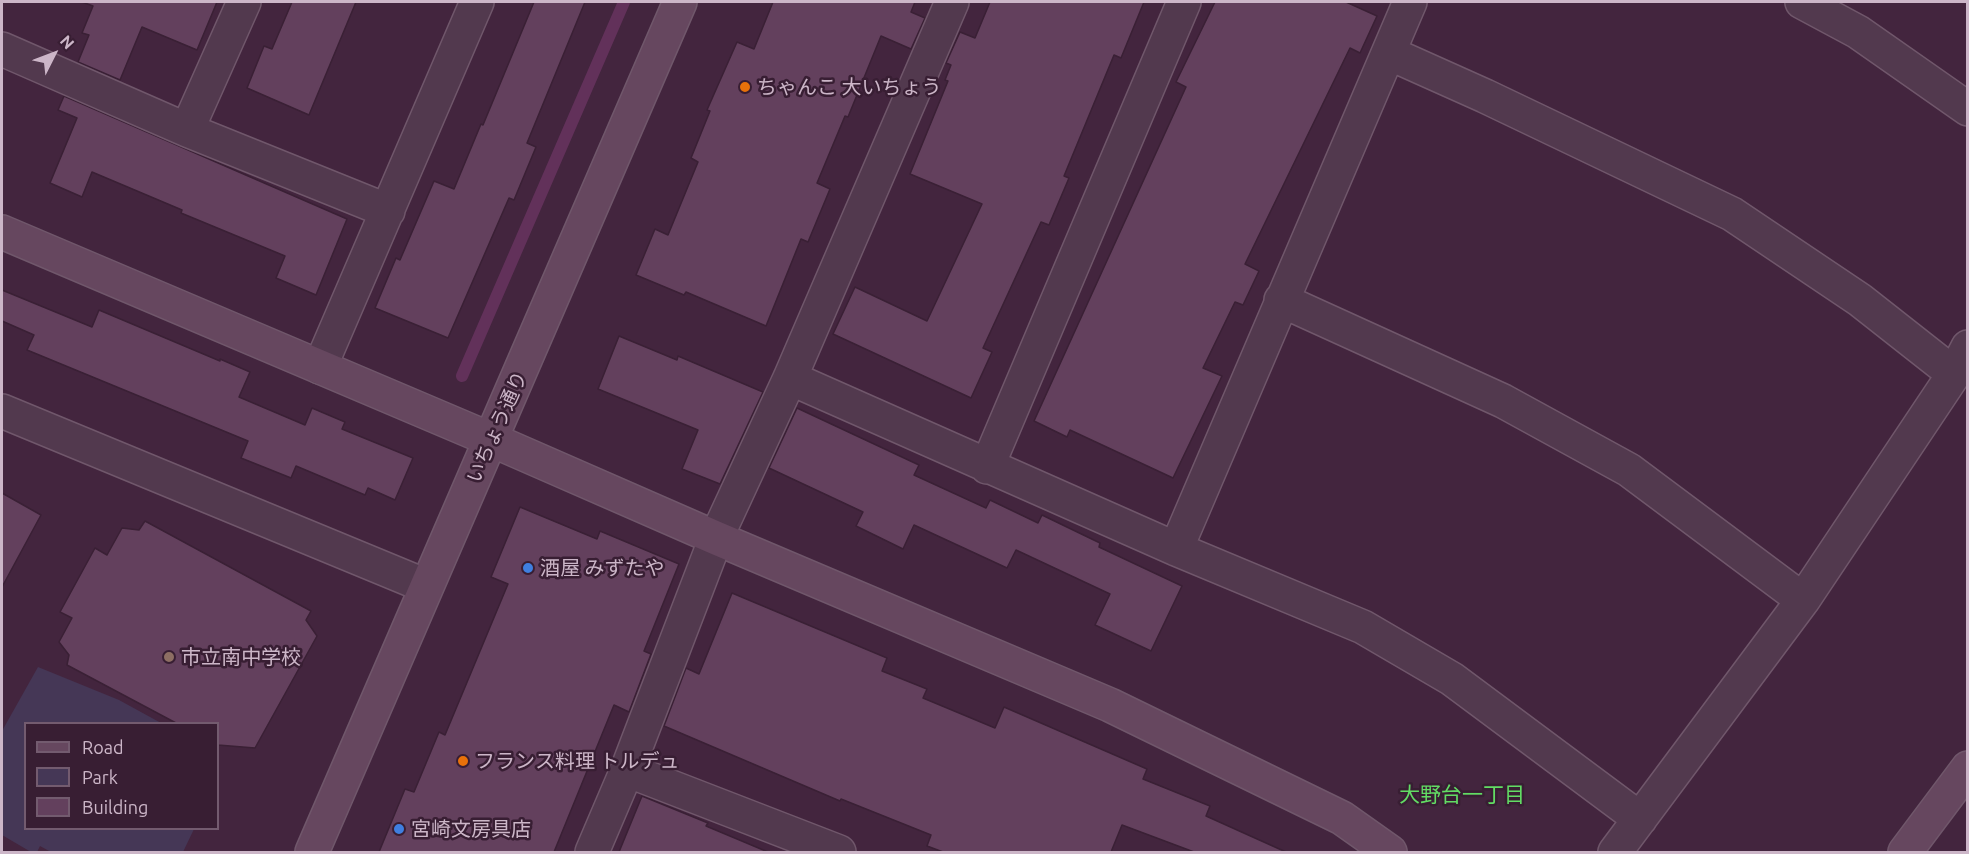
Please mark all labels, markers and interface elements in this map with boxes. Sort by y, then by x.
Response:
north arrow [24,24,84,84]
text: N [57,31,78,52]
place label: ちゃんこ 大いちょう [757,75,942,99]
marker: ちゃんこ 大いちょう [738,80,752,94]
street label: いちょう通り [462,367,532,487]
place label: 酒屋 みずたや [540,556,665,580]
marker: 酒屋 みずたや [521,561,535,575]
place label: 市立南中学校 [181,645,301,669]
marker: 市立南中学校 [162,650,176,664]
legend [24,722,219,830]
text: Road [82,737,124,757]
place label: フランス料理 トルデュ [475,749,680,773]
marker: フランス料理 トルデュ [456,754,470,768]
text: Park [82,767,118,787]
district label: 大野台一丁目 [1399,782,1525,808]
text: Building [82,797,148,817]
place label: 宮崎文房具店 [411,817,531,841]
marker: 宮崎文房具店 [392,822,406,836]

